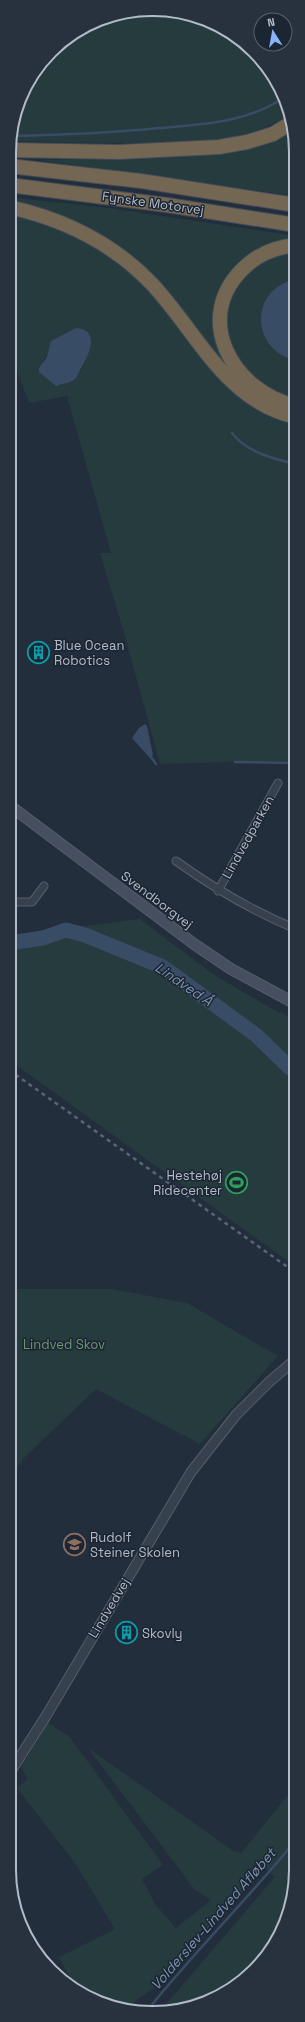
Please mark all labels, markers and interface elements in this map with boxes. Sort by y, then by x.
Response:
north arrow [253,12,293,52]
text: N [266,15,276,30]
street label: Fynske Motorvej [101,187,205,219]
place label: Blue Ocean Robotics [54,637,124,669]
building icon: Blue Ocean Robotics [25,639,51,665]
street label: Lindvedparken [218,792,278,882]
street label: Svendborgvej [118,867,196,933]
water label: Lindved Å [152,958,216,1010]
place label: Hestehøj Ridecenter [153,1167,222,1199]
sports icon: Hestehøj Ridecenter [224,1169,250,1195]
park label: Lindved Skov [23,1336,105,1353]
place label: Rudolf Steiner Skolen [90,1529,180,1561]
school or university icon: Rudolf Steiner Skolen [62,1531,88,1557]
street label: Lindvedvej [84,1575,134,1641]
building icon: Skovly [114,1620,140,1646]
place label: Skovly [142,1625,183,1642]
water label: Volderslev-Lindved Afløbet [147,1843,280,1994]

